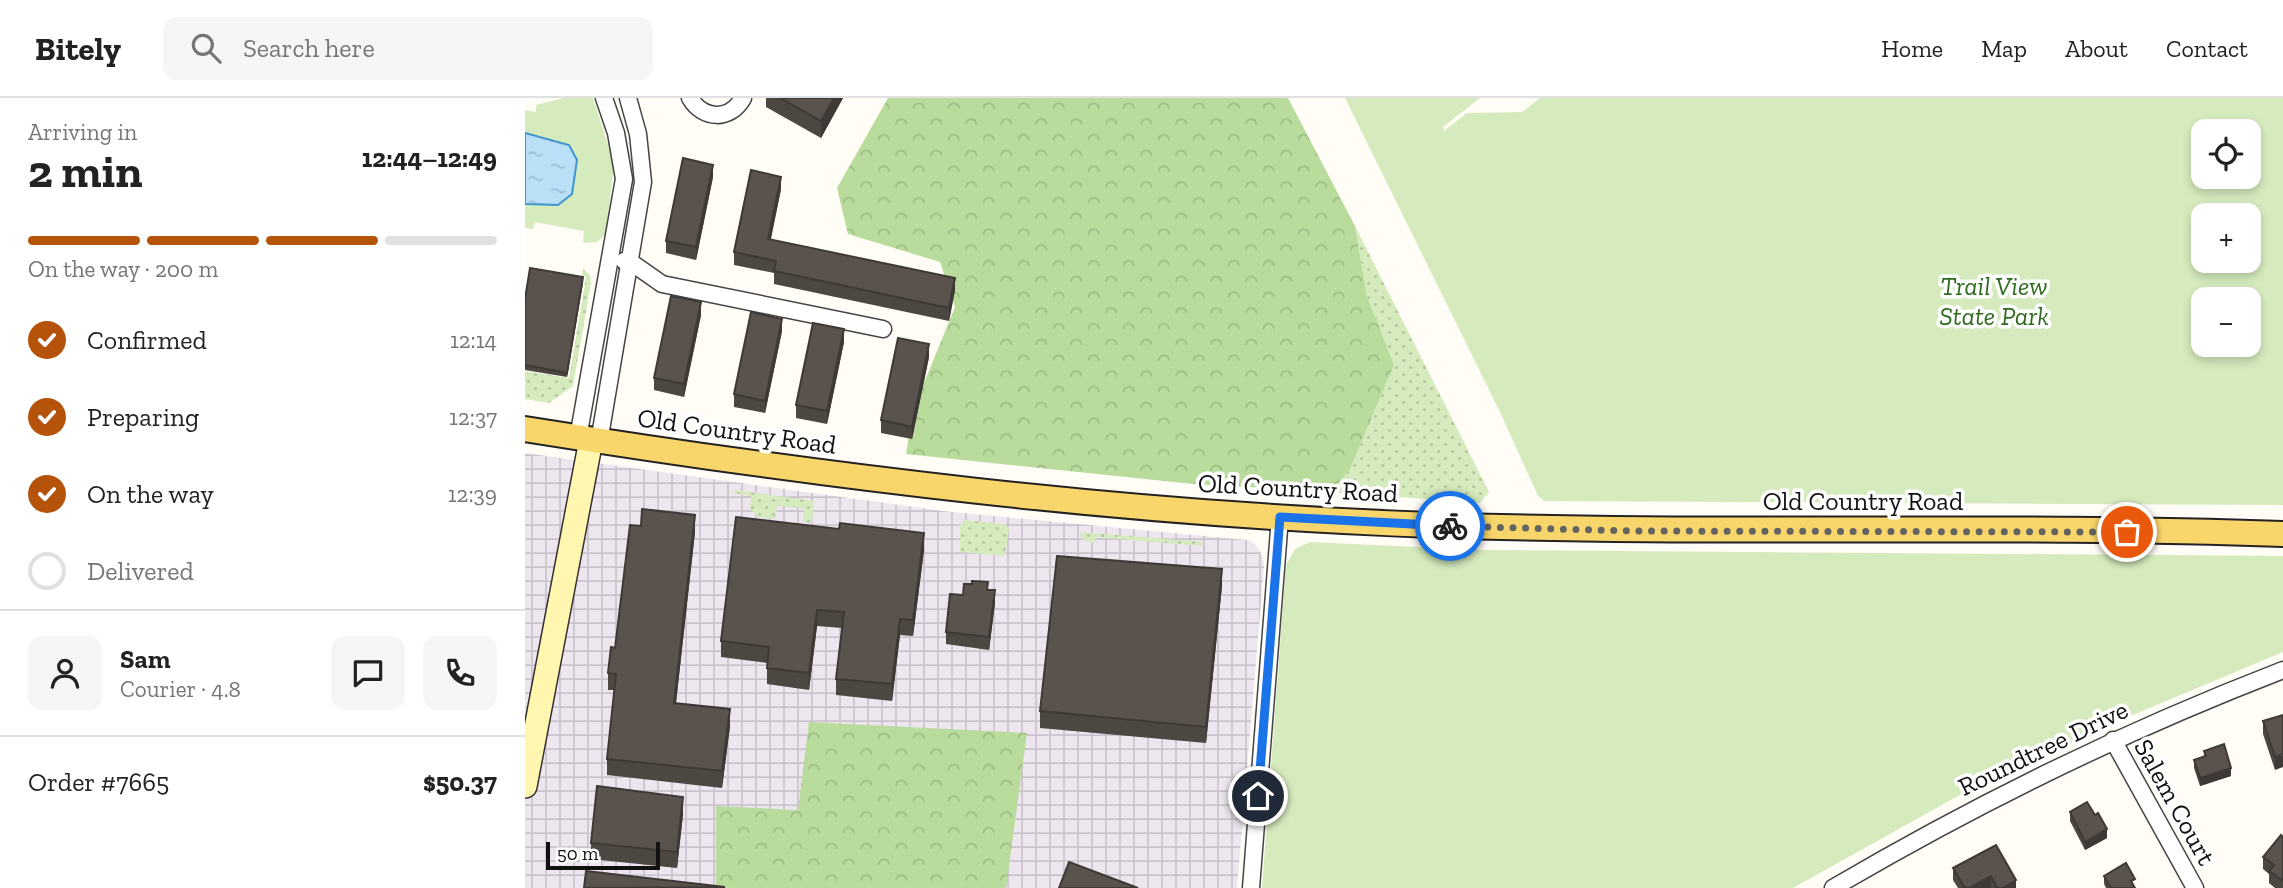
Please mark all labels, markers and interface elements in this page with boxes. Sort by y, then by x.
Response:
search box [163,17,653,80]
text: Bitely [35,29,121,68]
icon: search [187,29,225,67]
text: Search here [243,32,375,64]
text: Home [1881,34,1943,63]
text: Map [1981,34,2027,63]
text: About [2065,34,2128,63]
text: Contact [2166,34,2248,63]
text: Arriving in [28,118,137,146]
map controls [2191,119,2261,357]
button: locate [2191,119,2261,189]
text: 12:44–12:49 [362,142,497,174]
text: 2 min [28,144,143,199]
button: + [2191,203,2261,273]
text: On the way · 200 m [28,255,218,283]
park label: Trail View State Park [1939,270,2049,332]
button: − [2191,287,2261,357]
icon: check [28,321,66,359]
text: Confirmed [87,324,207,356]
text: 12:14 [450,326,497,354]
icon: check [28,398,66,436]
text: Preparing [87,401,199,433]
street label: Old Country Road [636,401,838,461]
text: 12:37 [449,403,497,431]
street label: Old Country Road [1197,467,1399,509]
icon: check [28,475,66,513]
text: On the way [87,478,214,510]
text: 12:39 [448,480,497,508]
street label: Old Country Road [1763,485,1963,517]
courier [1415,491,1485,561]
pin [2097,502,2157,562]
icon: bike [1431,507,1469,545]
icon: bag [2108,513,2146,551]
text: Delivered [87,555,194,587]
button: person [28,636,102,710]
button: chat [331,636,405,710]
button: phone [423,636,497,710]
text: Sam [120,643,170,675]
text: Courier · 4.8 [120,675,241,703]
street label: Roundtree Drive [1953,693,2133,803]
street label: Salem Court [2127,733,2223,871]
text: Order #7665 [28,766,169,798]
text: $50.37 [423,766,497,798]
pin [1228,766,1288,826]
icon: home [1239,777,1277,815]
scale bar [546,839,660,871]
text: 50 m [557,842,598,865]

